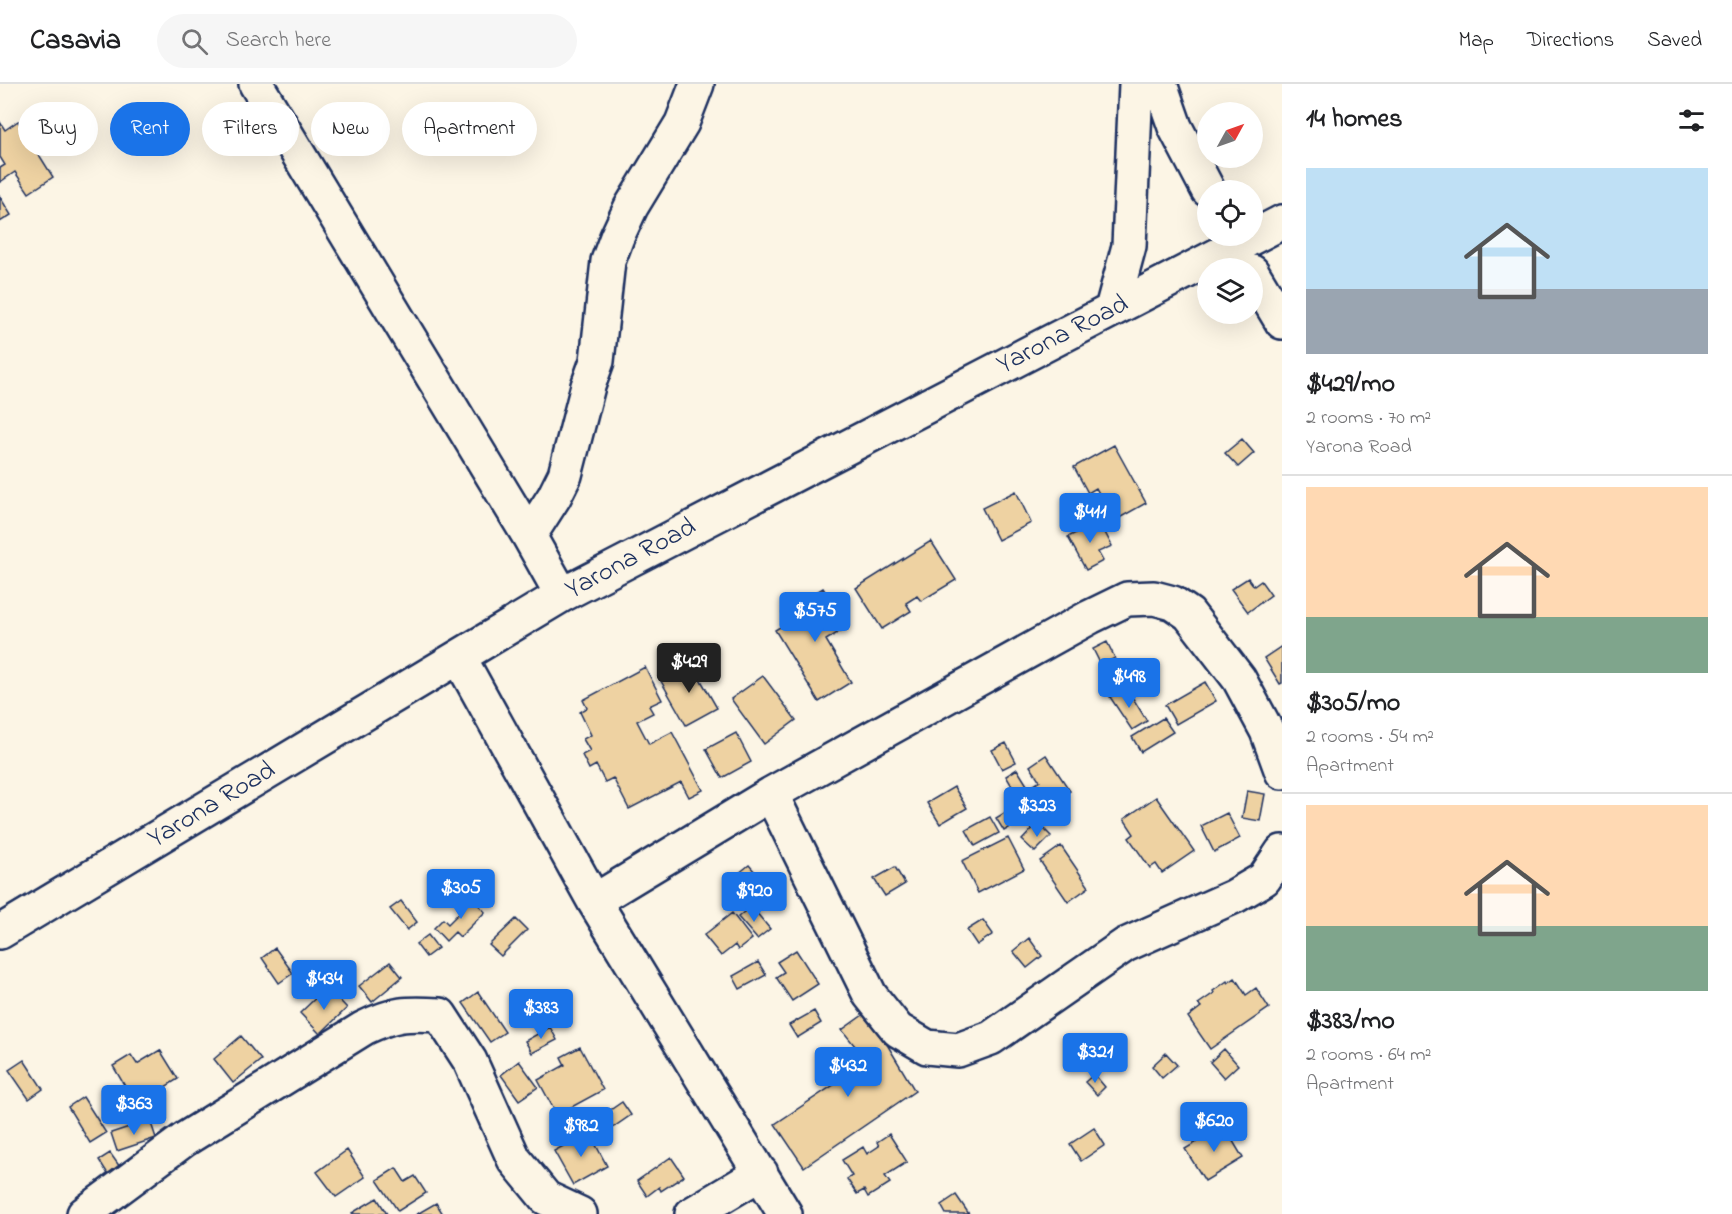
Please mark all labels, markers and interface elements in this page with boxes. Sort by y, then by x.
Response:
search box [157,14,577,68]
text: Casavia [30,21,121,62]
icon: search [178,25,211,58]
text: Search here [226,25,331,57]
text: Map [1458,26,1494,56]
text: Directions [1527,26,1614,56]
text: Saved [1647,26,1702,56]
text: 14 homes [1306,101,1402,139]
chip: Buy [18,102,98,156]
chip: Rent [110,102,190,156]
chip: Filters [202,102,299,156]
chip: New [311,102,390,156]
chip: Apartment [402,102,537,156]
north arrow [1197,102,1263,168]
map controls [1197,102,1263,324]
icon: filters [1675,104,1708,137]
button: locate [1197,180,1263,246]
icon: home [1453,207,1561,315]
button: layers [1197,258,1263,324]
street label: Yarona Road [991,285,1135,385]
text: $429/mo [1306,366,1395,404]
text: 2 rooms · 70 m² [1306,404,1431,433]
text: Yarona Road [1306,433,1412,462]
pin: $411 [1054,493,1126,544]
text: $411 [1073,498,1107,527]
street label: Yarona Road [559,508,703,610]
icon: home [1453,526,1561,634]
pin: $575 [779,592,851,643]
text: $575 [793,597,837,626]
pin: $429 [653,643,725,694]
text: $429 [671,648,707,677]
pin: $498 [1093,658,1165,709]
text: $498 [1112,663,1146,692]
text: $305/mo [1306,685,1400,723]
text: 2 rooms · 54 m² [1306,723,1434,752]
street label: Yarona Road [141,752,283,858]
text: Apartment [1306,752,1394,781]
pin: $323 [1001,787,1073,838]
text: $323 [1018,792,1056,821]
icon: home [1453,844,1561,952]
pin: $305 [425,869,497,920]
pin: $920 [718,872,790,923]
text: $305 [441,874,481,903]
text: $920 [736,877,772,906]
pin: $434 [288,960,360,1011]
text: $434 [306,965,342,994]
pin: $383 [505,989,577,1040]
text: $383 [523,994,559,1023]
text: $383/mo [1306,1003,1395,1041]
pin: $321 [1059,1033,1131,1084]
text: $321 [1077,1038,1113,1067]
text: 2 rooms · 64 m² [1306,1041,1431,1070]
pin: $432 [812,1047,884,1098]
text: $432 [829,1052,867,1081]
text: Apartment [1306,1070,1394,1099]
pin: $363 [98,1085,170,1136]
text: $363 [115,1090,153,1119]
pin: $620 [1178,1102,1250,1153]
pin: $982 [545,1107,617,1158]
text: $620 [1194,1107,1234,1136]
text: $982 [563,1112,599,1141]

